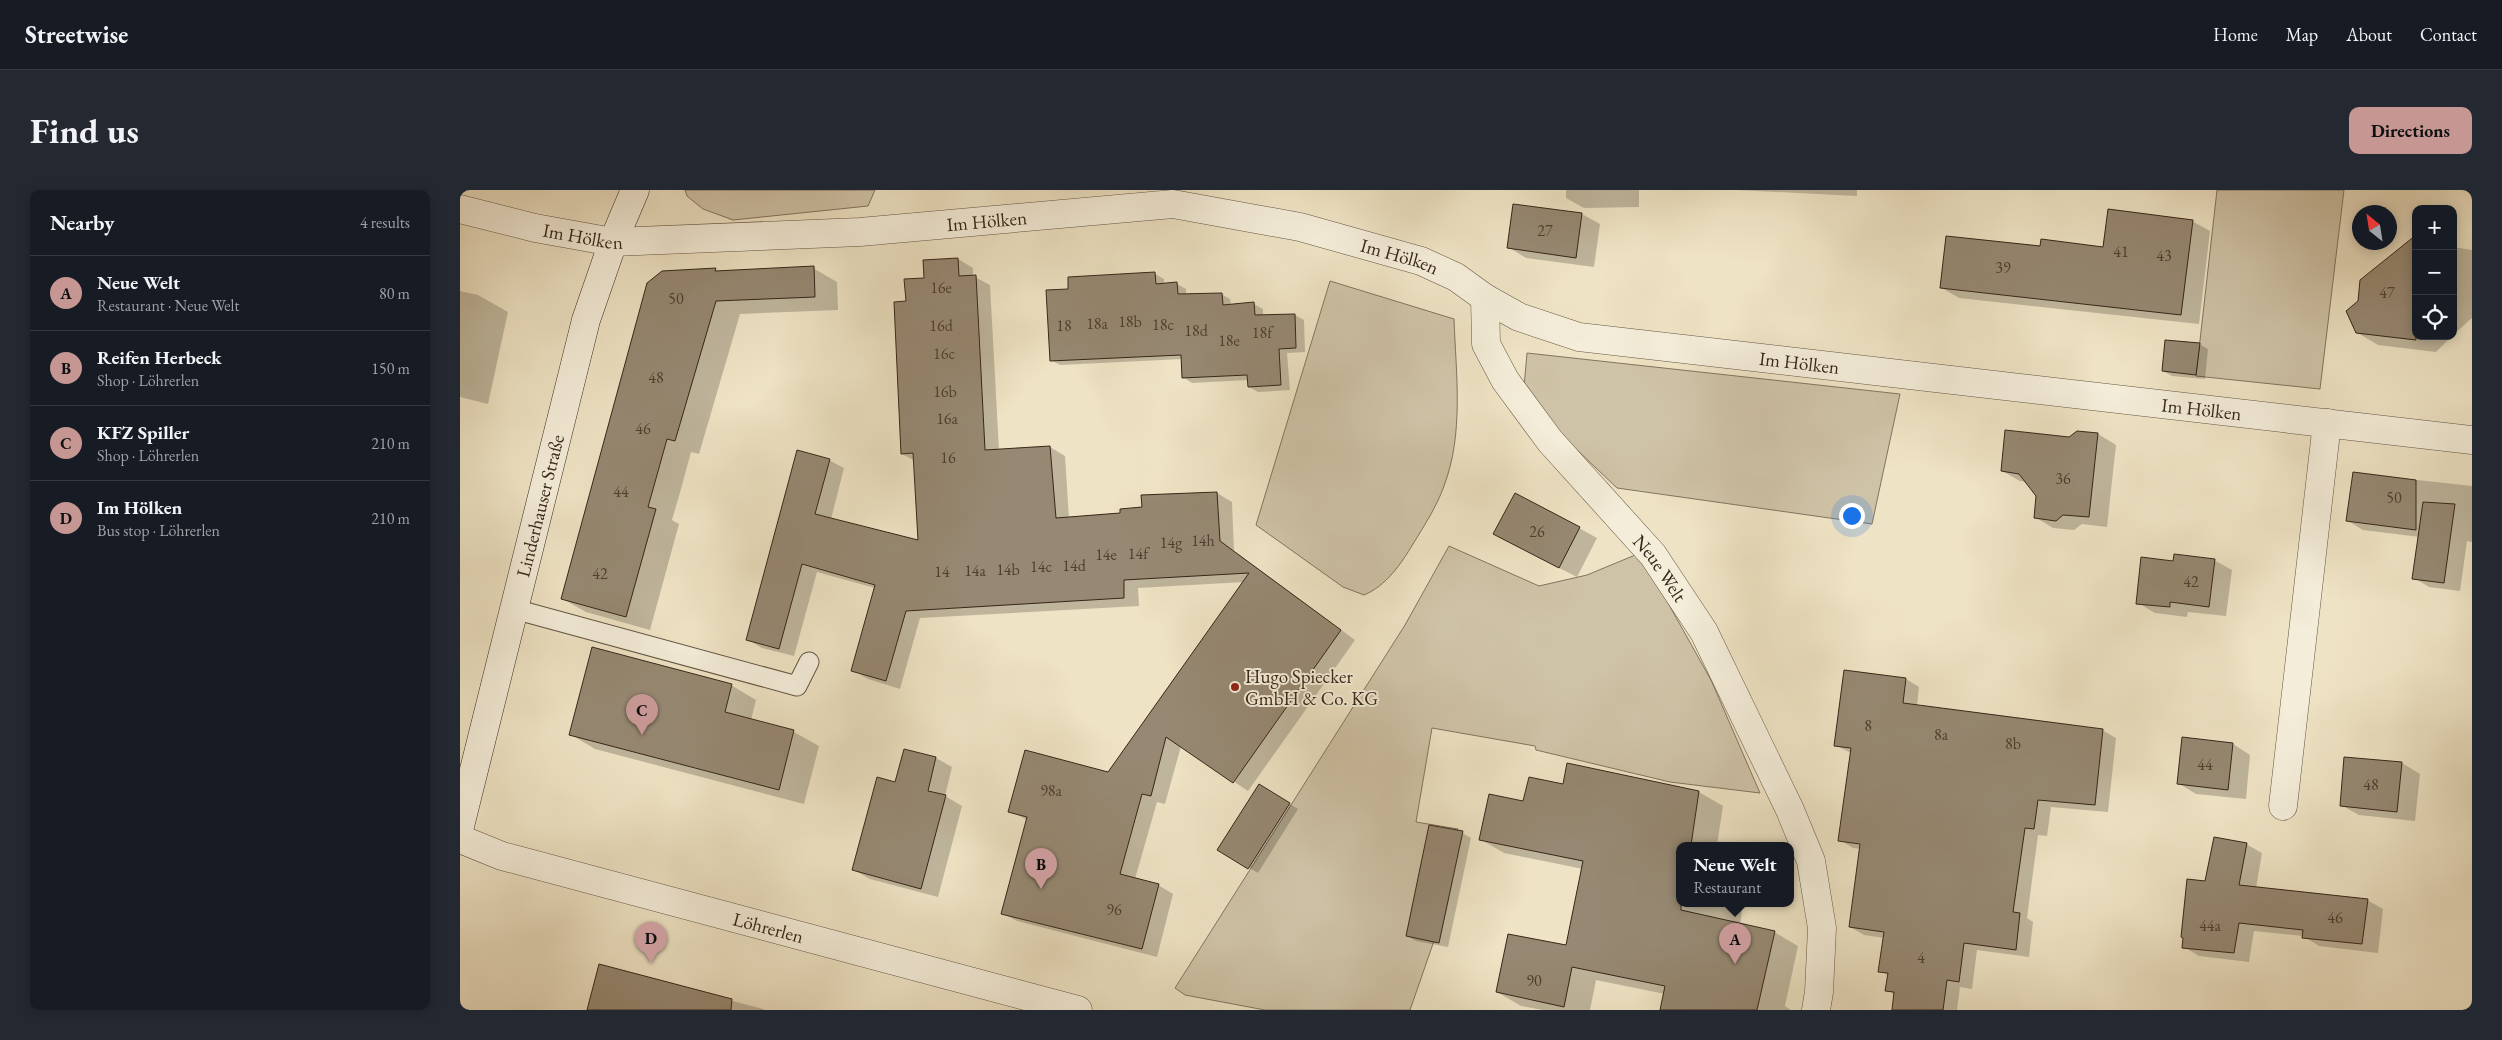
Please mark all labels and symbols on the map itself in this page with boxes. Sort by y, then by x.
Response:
street label: Im Hölken [945,205,1028,237]
north arrow [2352,205,2397,250]
street label: Im Hölken [541,217,623,255]
house number: 27 [1537,220,1553,241]
street label: Im Hölken [1358,232,1443,280]
house number: 41 [2113,241,2129,262]
house number: 43 [2156,245,2172,266]
house number: 39 [1995,257,2011,278]
house number: 16e [930,277,952,298]
house number: 47 [2379,282,2395,303]
house number: 50 [668,288,684,309]
house number: 18b [1118,311,1142,332]
house number: 18a [1086,313,1108,334]
house number: 18c [1152,314,1174,335]
house number: 16d [929,315,954,336]
house number: 18 [1056,315,1072,336]
house number: 18d [1184,320,1209,341]
house number: 18f [1252,322,1274,343]
house number: 18e [1218,330,1240,351]
house number: 16c [933,343,955,364]
street label: Im Hölken [1758,345,1841,379]
house number: 48 [648,367,664,388]
house number: 16b [933,381,957,402]
street label: Im Hölken [2160,392,2243,426]
house number: 16a [936,408,958,429]
house number: 46 [635,418,651,439]
street label: Linderhauser Straße [510,432,570,580]
house number: 16 [940,447,956,468]
house number: 36 [2055,468,2071,489]
house number: 44 [613,481,629,502]
house number: 50 [2386,487,2402,508]
your location [1839,503,1865,529]
house number: 26 [1529,521,1545,542]
street label: Neue Welt [1628,529,1693,606]
house number: 14h [1191,530,1215,551]
house number: 14g [1160,532,1183,553]
house number: 14f [1128,543,1150,564]
house number: 14e [1095,544,1117,565]
house number: 14d [1062,555,1087,576]
house number: 14c [1030,556,1052,577]
house number: 14b [996,559,1020,580]
house number: 14a [964,560,986,581]
house number: 14 [934,561,950,582]
house number: 42 [592,563,608,584]
house number: 42 [2183,571,2199,592]
place label: Hugo Spiecker GmbH & Co. KG [1245,664,1378,711]
marker: Hugo Spiecker GmbH & Co. KG [1229,681,1241,693]
pin: C [626,694,658,735]
house number: 8 [1864,715,1872,736]
house number: 8a [1934,724,1949,745]
house number: 8b [2005,733,2021,754]
house number: 44 [2197,754,2213,775]
house number: 48 [2363,774,2379,795]
house number: 98a [1040,780,1062,801]
pin: B [1025,848,1057,889]
house number: 96 [1106,899,1122,920]
street label: Löhrerlen [730,906,806,949]
house number: 46 [2327,907,2343,928]
house number: 44a [2199,915,2221,936]
pin: D [635,922,667,963]
pin: A [1719,923,1751,964]
house number: 4 [1917,947,1925,968]
house number: 90 [1526,970,1542,991]

